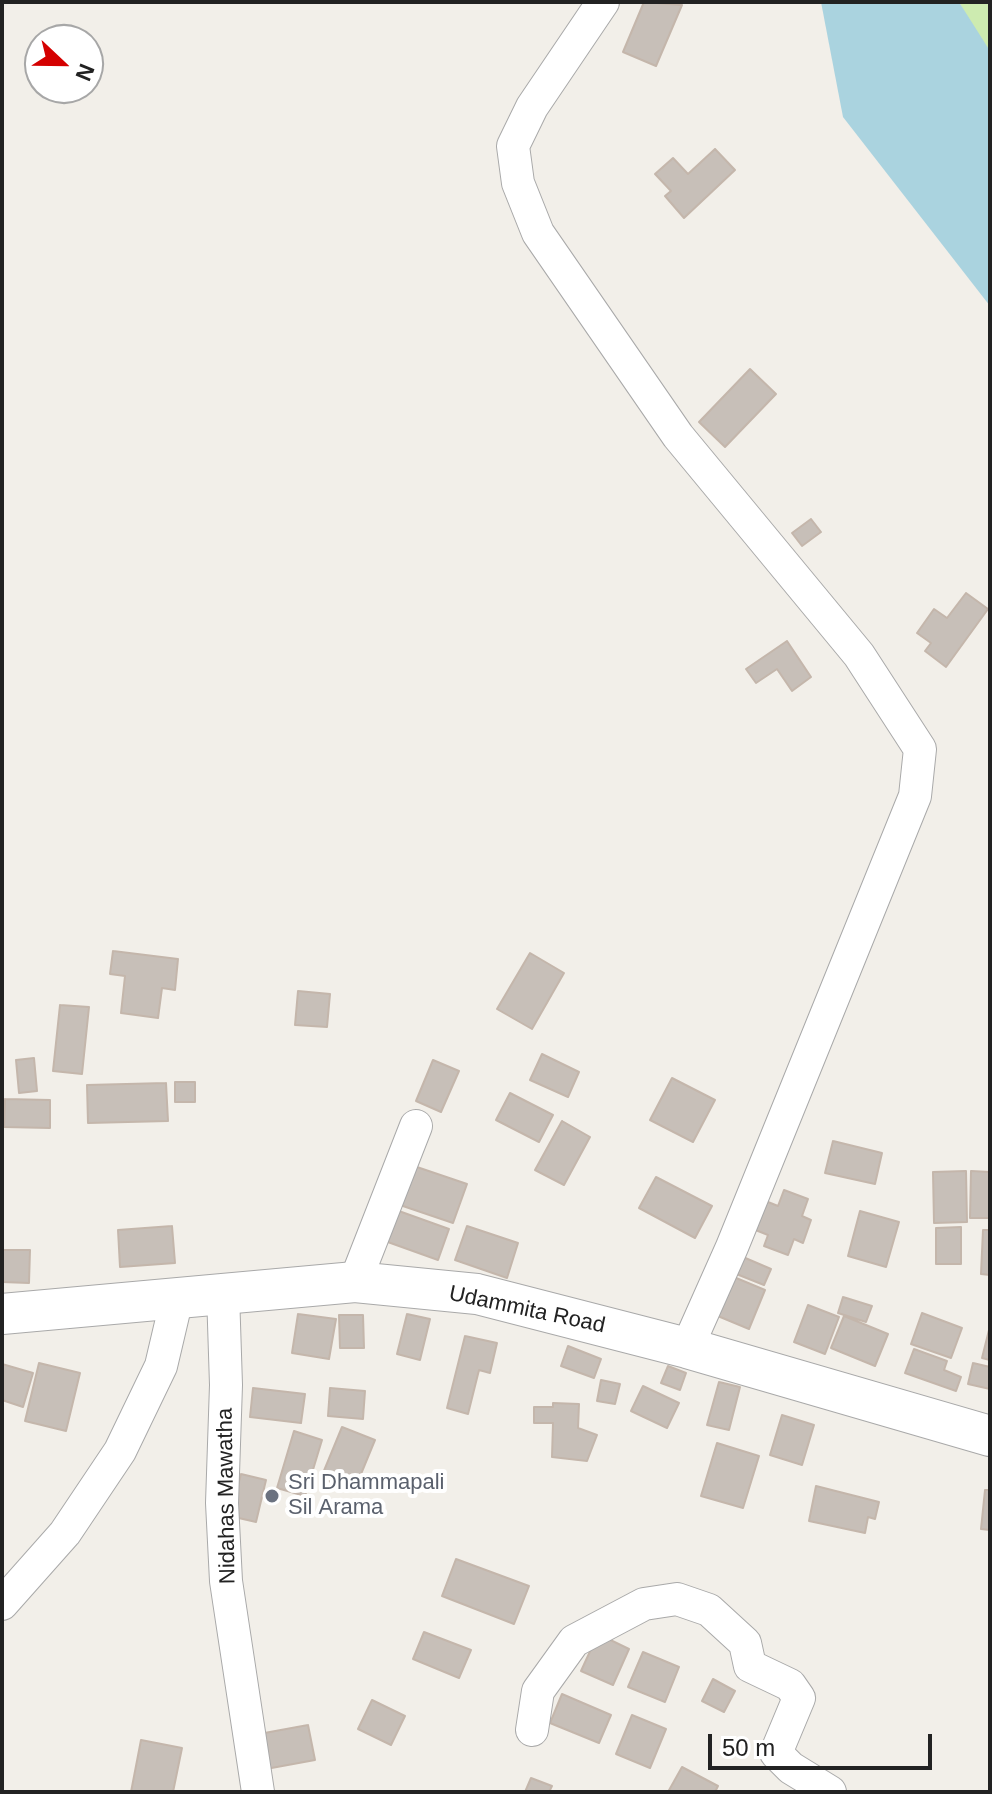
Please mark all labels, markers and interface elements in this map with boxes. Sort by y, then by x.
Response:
north arrow [24,24,104,104]
text: N [70,60,99,84]
street label: Udammita Road [447,1281,607,1339]
street label: Nidahas Mawatha [212,1408,242,1584]
place label: Sri Dhammapali Sil Arama [288,1470,444,1522]
marker: Sri Dhammapali Sil Arama [263,1487,281,1505]
scale bar [712,1718,936,1768]
text: 50 m [722,1734,775,1761]

